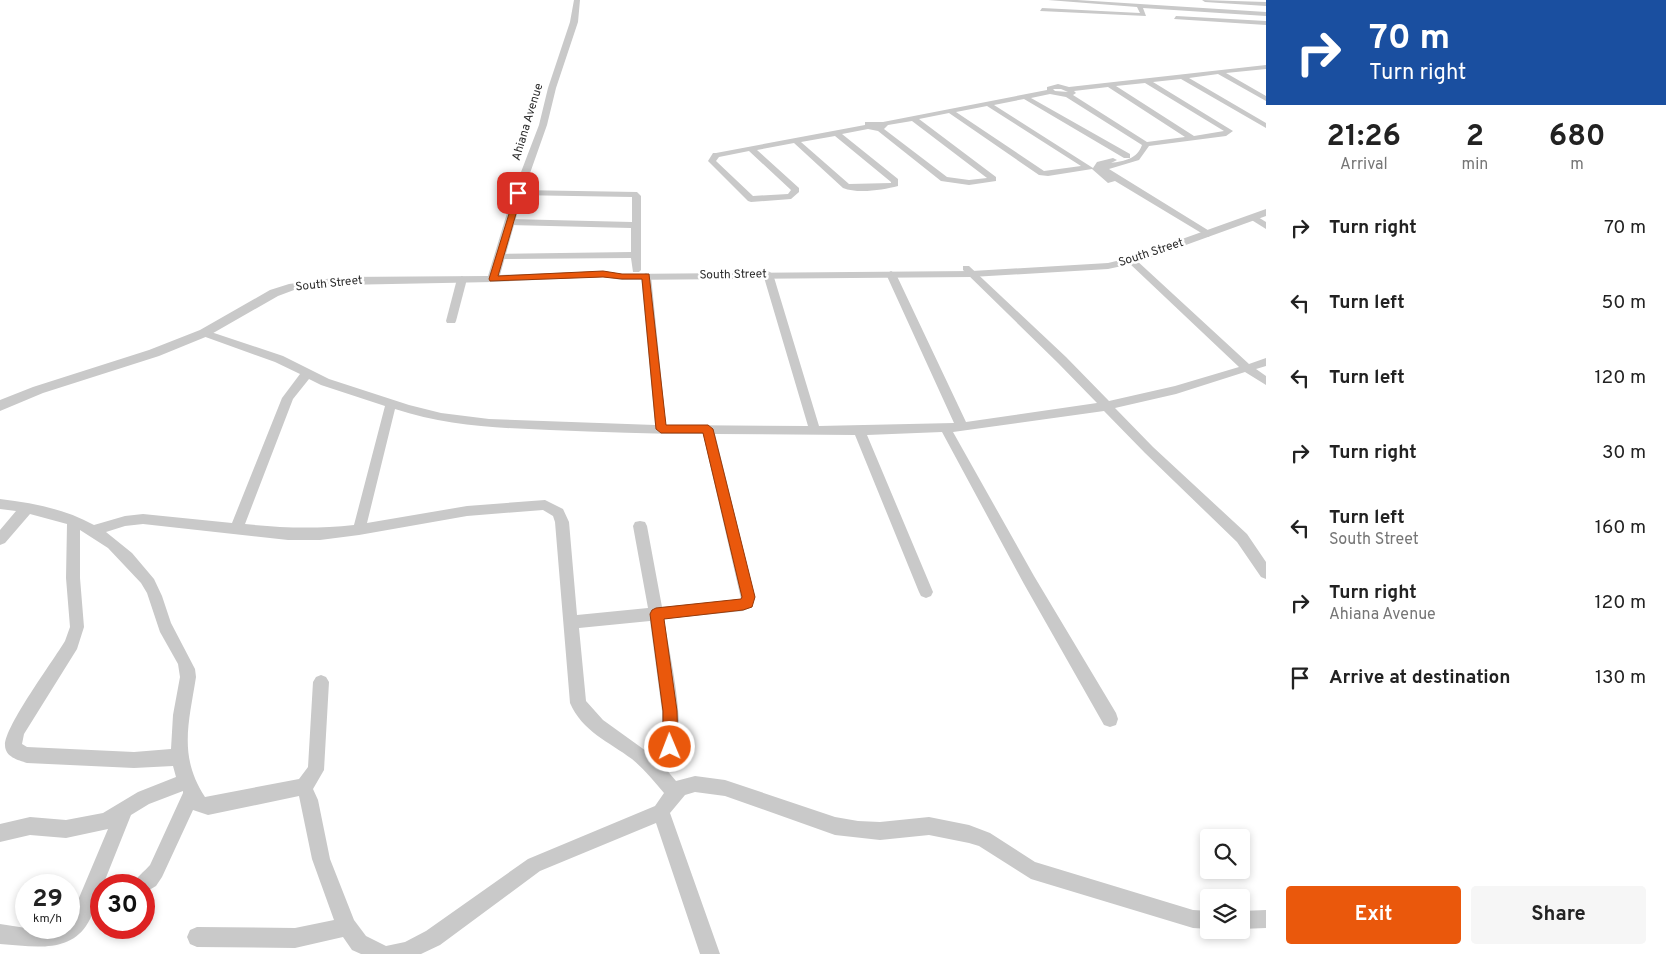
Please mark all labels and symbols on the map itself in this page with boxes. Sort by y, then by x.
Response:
street label: Ahiana Avenue [509,81,547,163]
pin [497,172,539,214]
street label: South Street [1117,235,1185,271]
street label: South Street [699,266,767,284]
street label: South Street [295,273,363,295]
position arrow [643,720,695,772]
speed limit sign: 30 [90,874,155,939]

